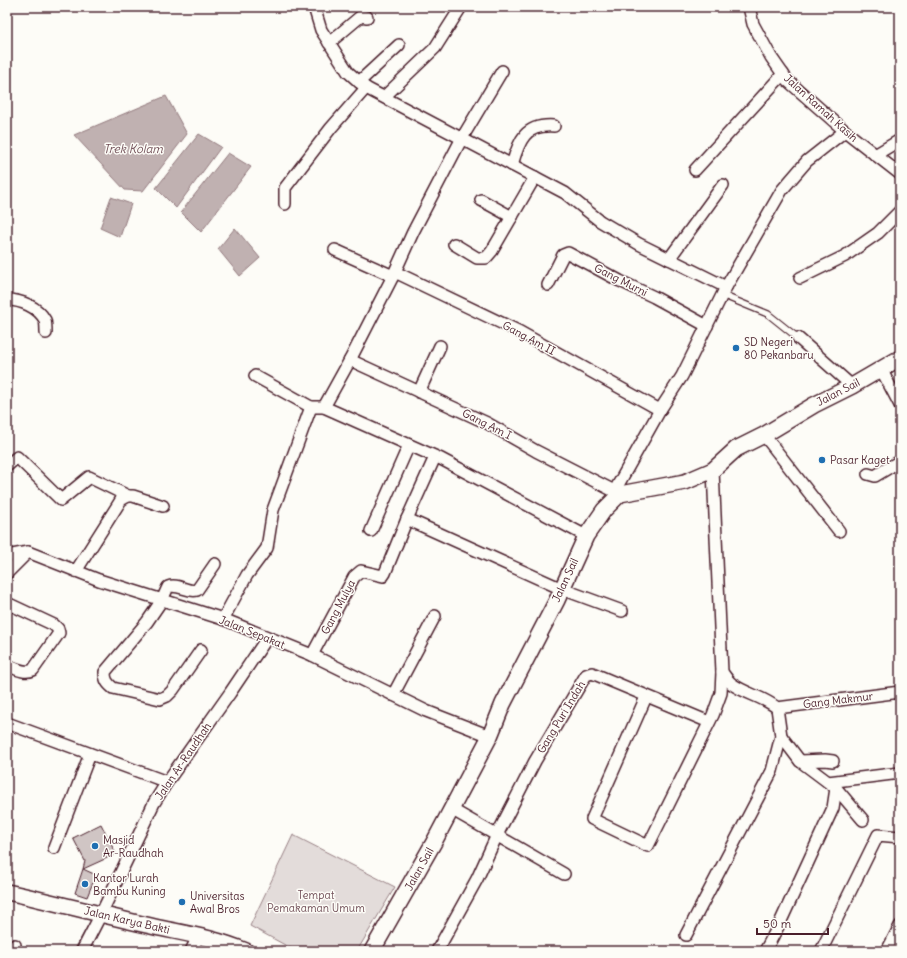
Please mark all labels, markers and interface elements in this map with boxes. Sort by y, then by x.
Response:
street label: Jalan Ramah Kasih [781,71,861,145]
water label: Trek Kolam [103,141,163,156]
street label: Gang Murni [592,261,650,299]
street label: Gang Am II [500,318,558,358]
place label: SD Negeri 80 Pekanbaru [744,335,814,362]
marker: SD Negeri 80 Pekanbaru [731,343,741,353]
street label: Jalan Sail [814,375,862,409]
street label: Gang Am I [460,406,514,442]
place label: Pasar Kaget [830,453,890,467]
marker: Pasar Kaget [817,455,827,465]
street label: Jalan Sail [549,556,581,604]
street label: Gang Mulya [318,577,358,637]
street label: Jalan Sepakat [217,612,287,652]
street label: Gang Puri Indah [534,678,588,756]
street label: Gang Makmur [802,689,874,711]
street label: Jalan Ar-Raudhah [152,720,214,802]
place label: Masjid Ar-Raudhah [103,833,164,860]
marker: Masjid Ar-Raudhah [90,841,100,851]
street label: Jalan Sail [402,845,436,893]
place label: Kantor Lurah Bambu Kuning [93,871,166,898]
marker: Kantor Lurah Bambu Kuning [80,879,90,889]
park label: Tempat Pemakaman Umum [267,888,365,915]
place label: Universitas Awal Bros [190,889,244,916]
marker: Universitas Awal Bros [177,897,187,907]
street label: Jalan Karya Bakti [83,903,171,937]
scale bar [757,910,828,936]
text: 50 m [763,916,792,931]

